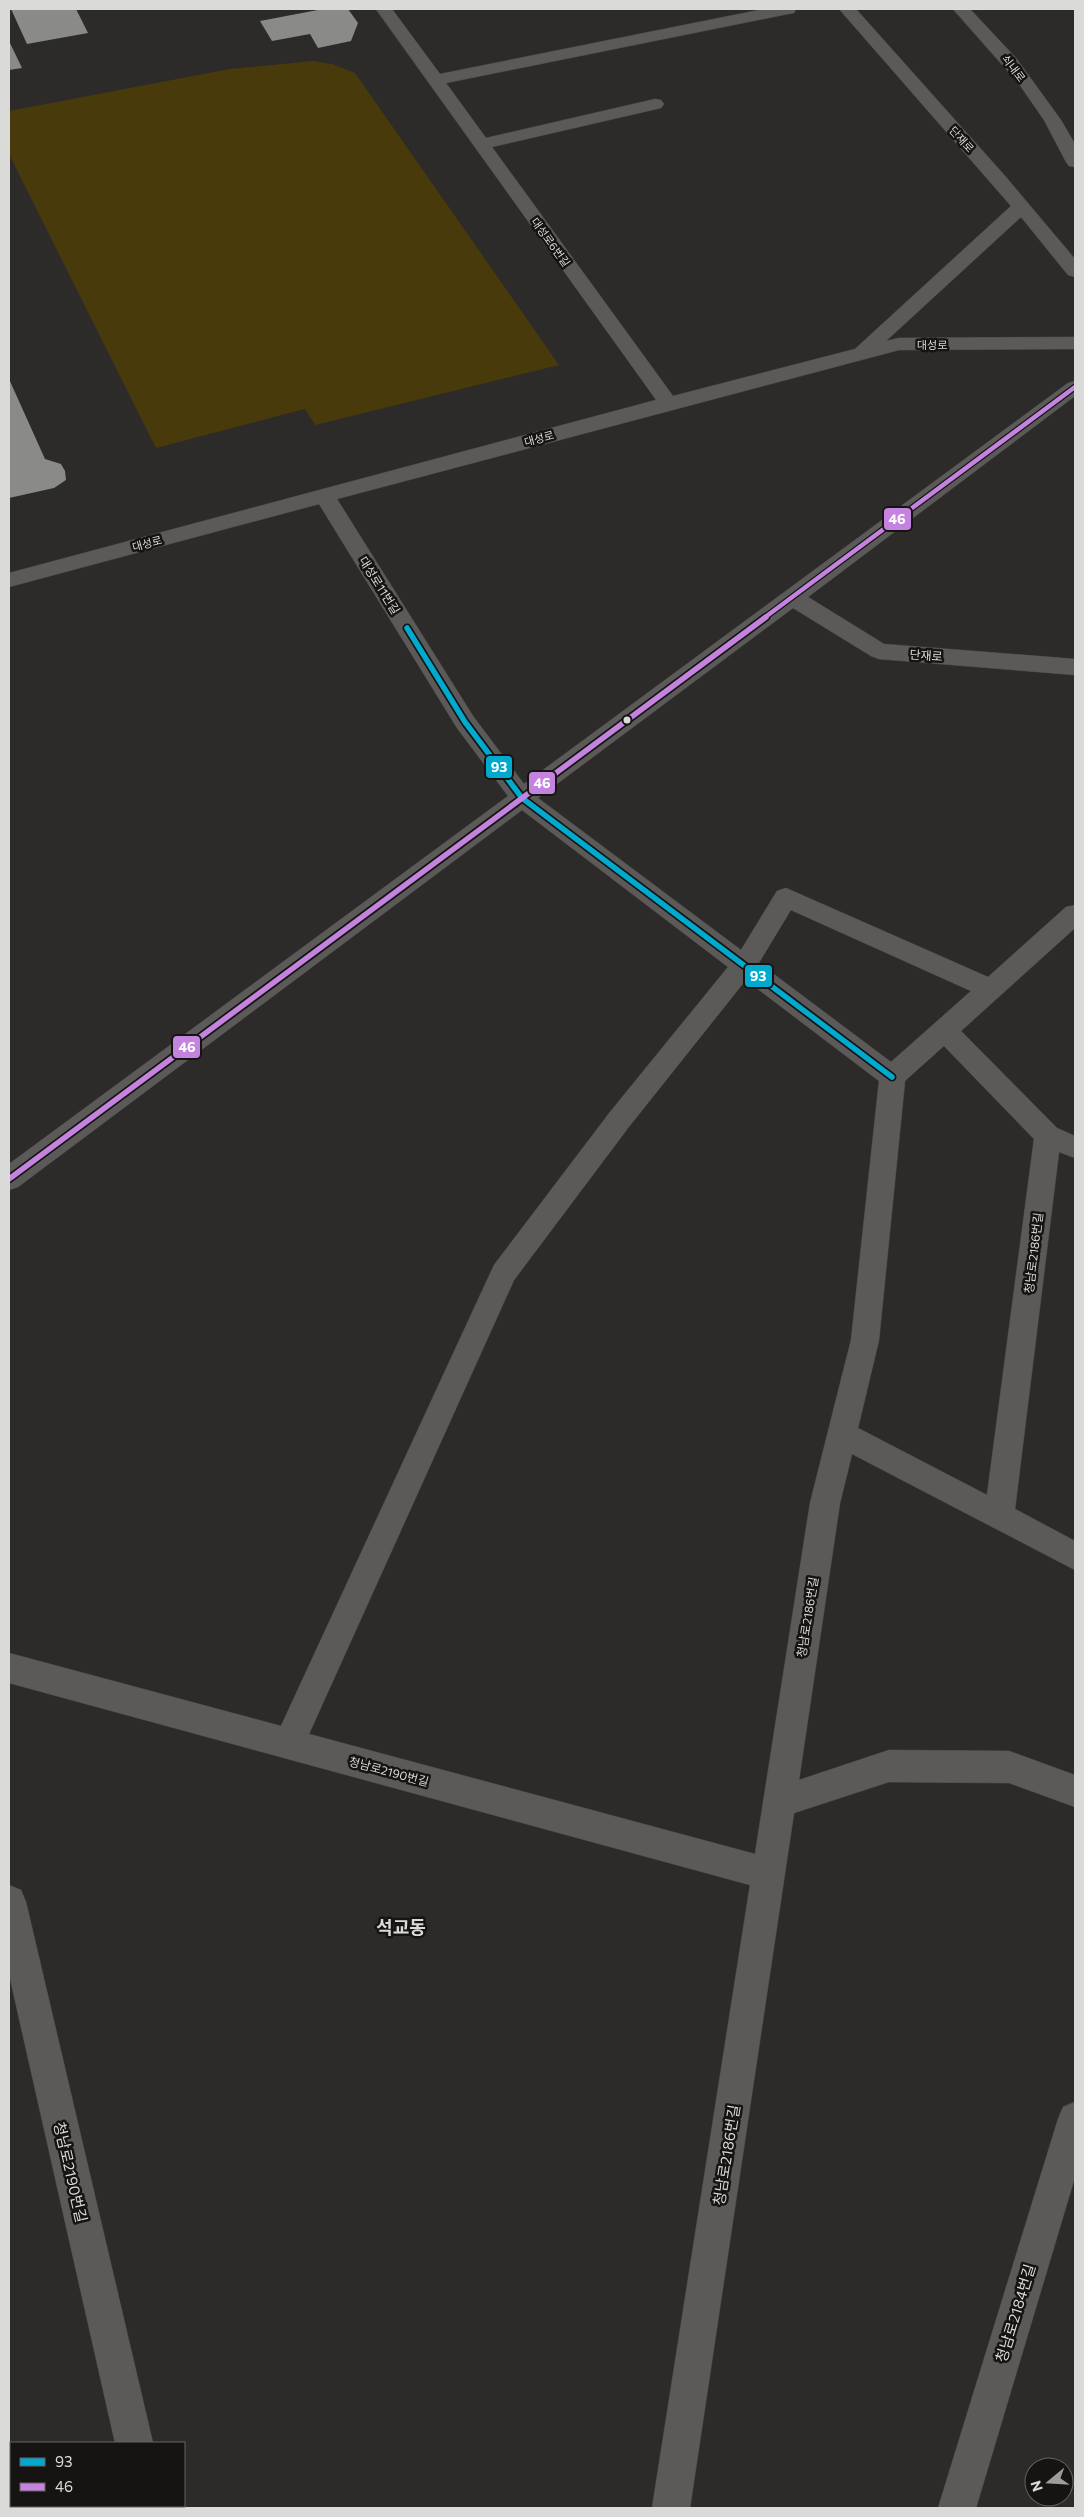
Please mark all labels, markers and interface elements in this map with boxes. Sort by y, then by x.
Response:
street label: 쇠내로 [1000,52,1028,84]
street label: 단재로 [947,123,977,155]
street label: 대성로6번길 [529,215,573,269]
street label: 대성로 [917,338,947,351]
street label: 대성로 [523,428,555,448]
line badge: 46 [883,507,912,531]
text: 46 [888,510,906,527]
street label: 대성로 [131,533,163,553]
street label: 대성로11번길 [357,554,403,616]
street label: 단재로 [909,647,943,663]
unlabelled marker [622,715,632,725]
line badge: 93 [485,755,513,779]
text: 93 [491,758,507,775]
line badge: 46 [528,771,556,795]
text: 46 [533,774,551,791]
line badge: 93 [744,964,773,988]
text: 93 [750,967,766,984]
line badge: 46 [172,1035,201,1059]
text: 46 [178,1038,196,1055]
street label: 청남로2186번길 [1021,1212,1045,1294]
street label: 청남로2186번길 [794,1576,820,1658]
street label: 청남로2190번길 [348,1754,430,1788]
district label: 석교동 [376,1916,426,1938]
street label: 청남로2186번길 [709,2103,743,2207]
street label: 청남로2190번길 [51,2120,91,2224]
street label: 청남로2184번길 [992,2262,1038,2364]
legend [10,2442,185,2507]
text: 93 [55,2452,73,2470]
north arrow [1024,2457,1074,2507]
text: 46 [55,2477,73,2495]
text: N [1026,2479,1046,2494]

